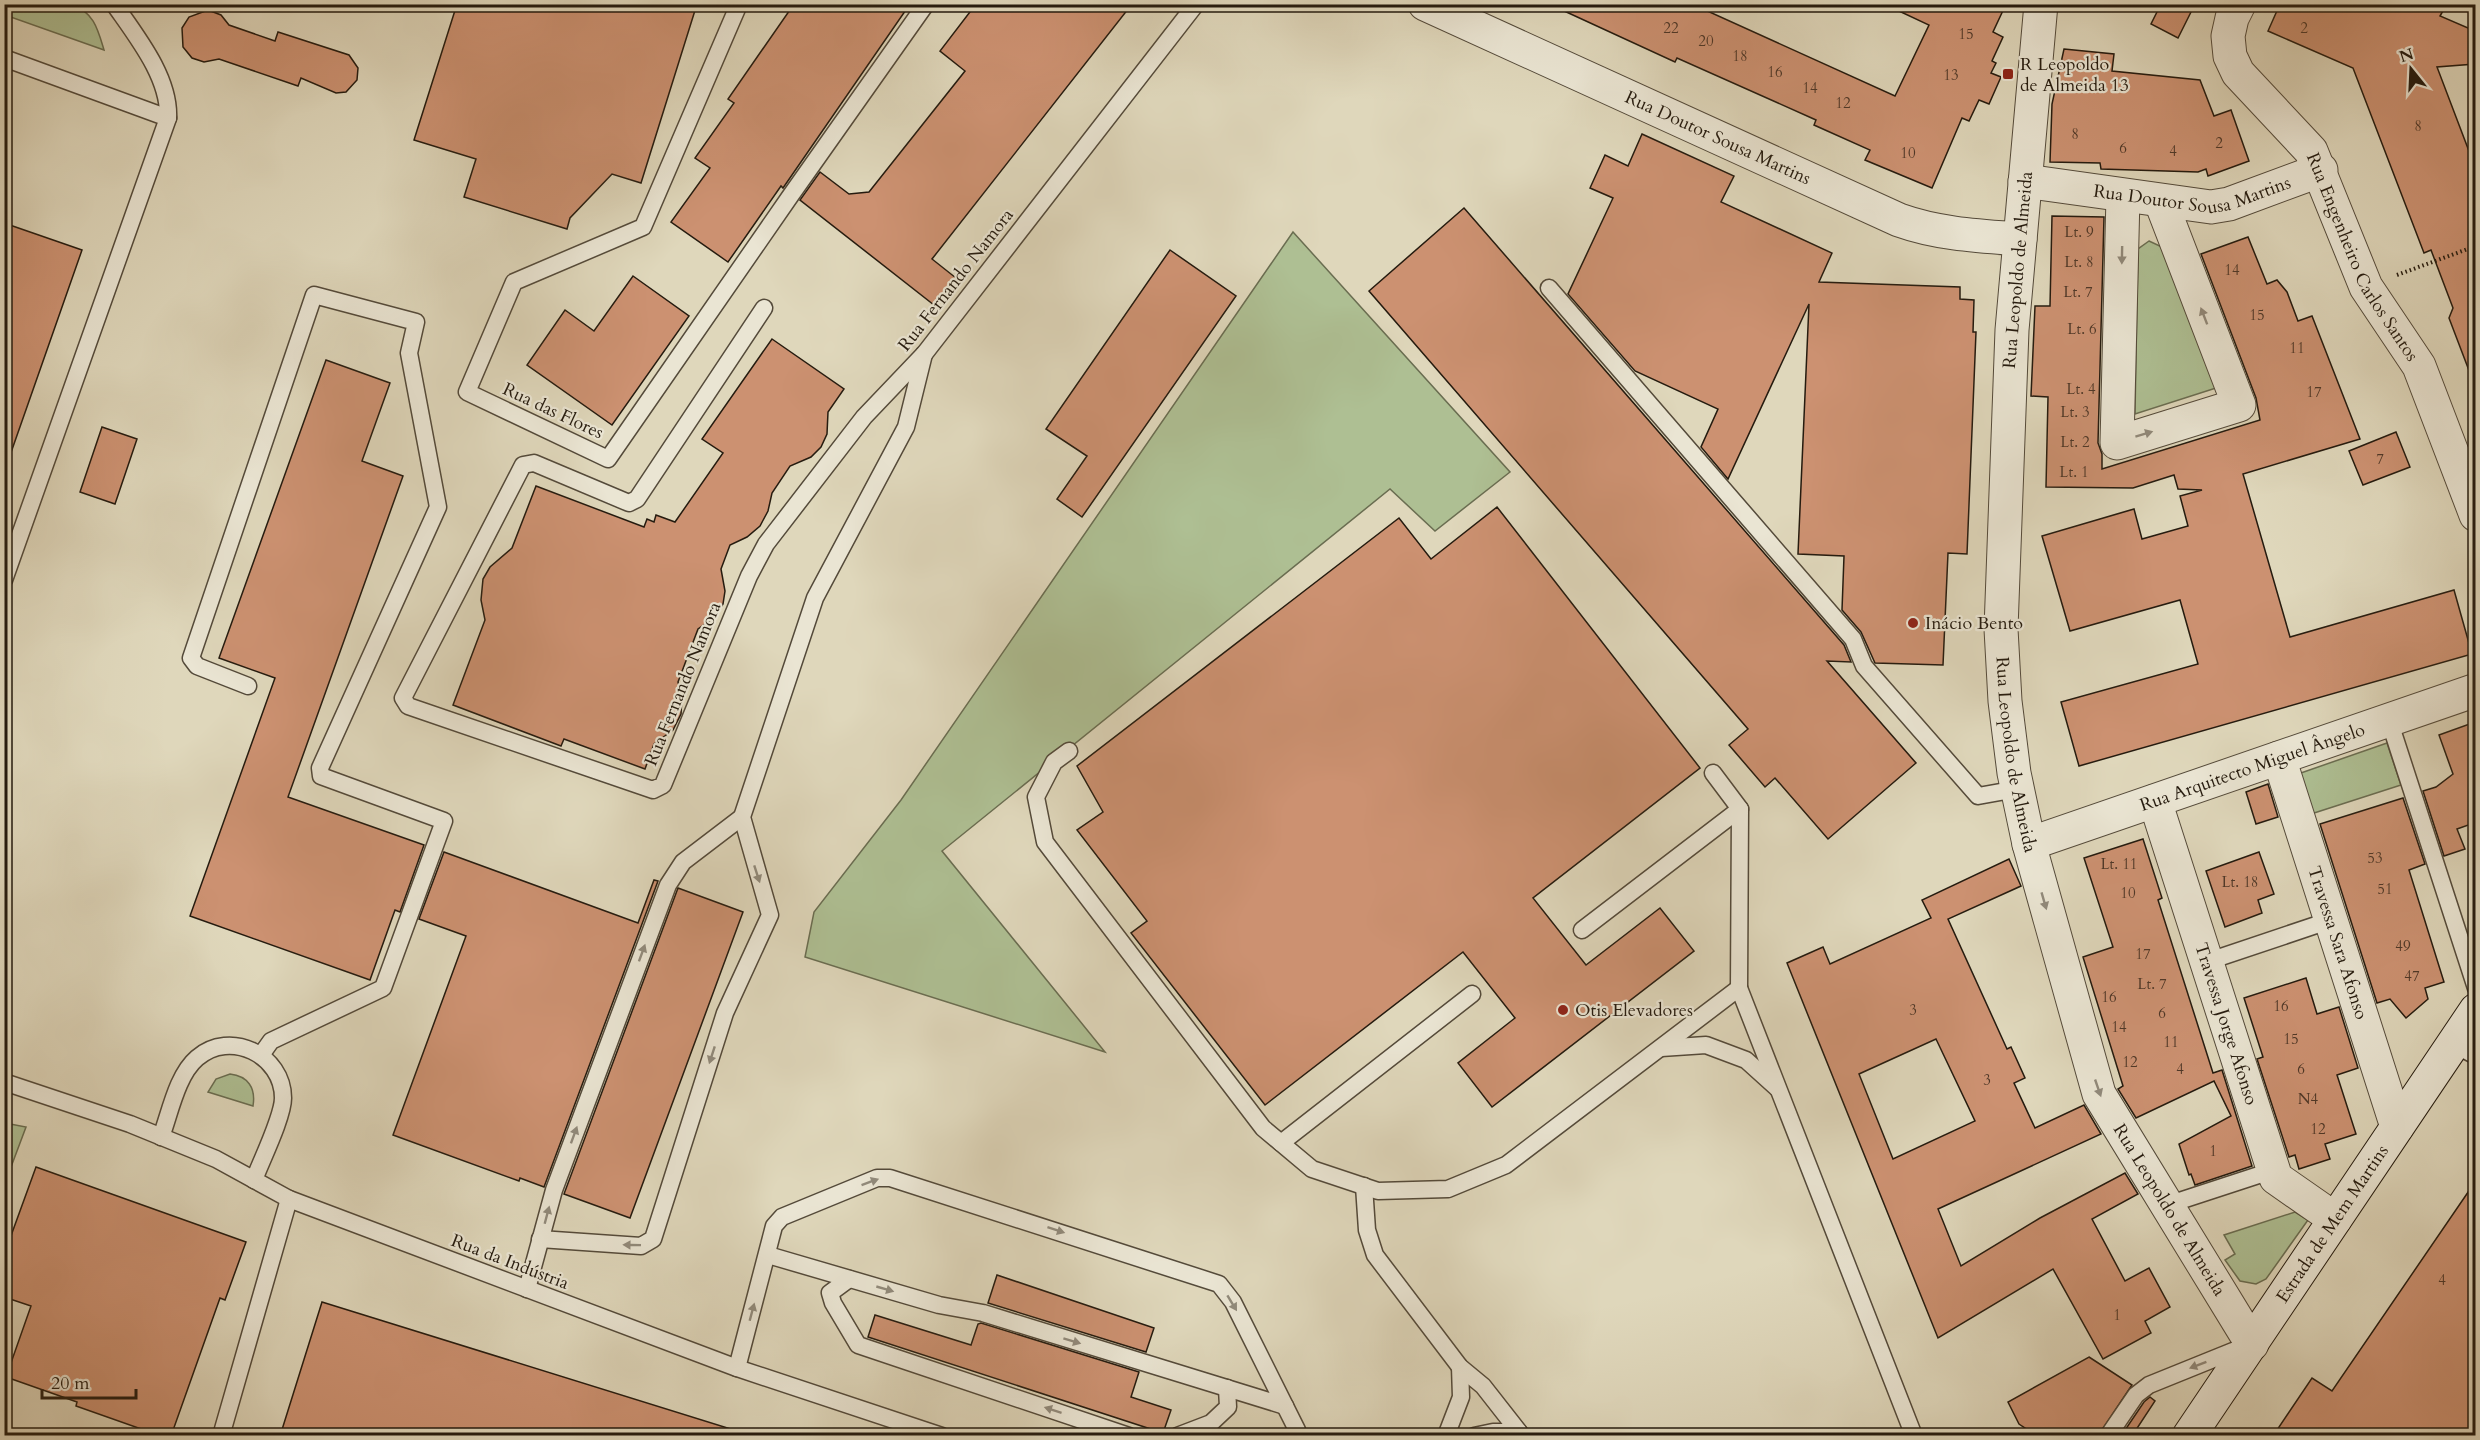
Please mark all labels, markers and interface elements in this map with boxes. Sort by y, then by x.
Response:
house number: 22 [1663,18,1679,38]
house number: 2 [2300,18,2308,38]
house number: 15 [1958,24,1974,44]
house number: 20 [1698,31,1714,51]
north arrow [2381,39,2441,99]
text: N [2397,43,2417,68]
house number: 18 [1732,46,1748,66]
place label: R Leopoldo de Almeida 13 [2020,52,2129,98]
house number: 16 [1767,62,1783,82]
house number: 13 [1943,65,1959,85]
marker: R Leopoldo de Almeida 13 [2001,67,2015,81]
house number: 14 [1802,78,1818,98]
street label: Rua Doutor Sousa Martins [1621,84,1815,191]
house number: 12 [1835,93,1851,113]
house number: 8 [2414,116,2422,136]
house number: 8 [2071,124,2079,144]
house number: 2 [2215,133,2223,153]
house number: 6 [2119,138,2127,158]
house number: 4 [2169,141,2177,161]
house number: 10 [1900,143,1916,163]
street label: Rua Engenheiro Carlos Santos [2300,149,2425,366]
street label: Rua Leopoldo de Almeida [1997,170,2039,370]
street label: Rua Doutor Sousa Martins [2092,170,2294,220]
street label: Rua Fernando Namora [892,203,1020,357]
house number: Lt. 9 [2064,222,2094,242]
one-way arrow [2117,245,2126,264]
house number: Lt. 8 [2064,252,2094,272]
house number: 14 [2224,260,2240,280]
house number: Lt. 7 [2063,282,2093,302]
house number: 15 [2249,305,2265,325]
one-way arrow [2199,306,2209,324]
house number: Lt. 6 [2067,319,2097,339]
house number: 11 [2289,338,2305,358]
street label: Rua das Flores [499,377,607,445]
house number: Lt. 4 [2066,379,2096,399]
house number: 17 [2306,382,2322,402]
house number: Lt. 3 [2060,402,2090,422]
one-way arrow [2135,429,2153,438]
house number: Lt. 2 [2060,432,2090,452]
house number: 7 [2376,449,2384,469]
house number: Lt. 1 [2059,462,2089,482]
street label: Rua Fernando Namora [639,598,727,770]
place label: Inácio Bento [1925,611,2023,636]
marker: Inácio Bento [1906,616,1920,630]
street label: Rua Leopoldo de Almeida [1990,656,2043,855]
street label: Rua Arquitecto Miguel Ângelo [2136,717,2368,817]
house number: 53 [2367,848,2383,868]
house number: Lt. 11 [2100,854,2138,874]
street label: Travessa Sara Afonso [2302,863,2374,1023]
one-way arrow [753,865,762,883]
house number: Lt. 18 [2221,872,2259,892]
house number: 51 [2377,879,2393,899]
house number: 10 [2120,883,2136,903]
one-way arrow [2040,891,2050,910]
house number: 49 [2395,936,2411,956]
street label: Travessa Jorge Afonso [2189,939,2264,1108]
one-way arrow [638,943,648,961]
house number: 17 [2135,944,2151,964]
house number: 47 [2404,966,2420,986]
house number: Lt. 7 [2137,974,2167,994]
house number: 16 [2101,987,2117,1007]
house number: 16 [2273,996,2289,1016]
place label: Otis Elevadores [1575,998,1693,1023]
house number: 3 [1909,1000,1917,1020]
marker: Otis Elevadores [1556,1003,1570,1017]
house number: 6 [2158,1003,2166,1023]
house number: 14 [2111,1017,2127,1037]
house number: 15 [2283,1029,2299,1049]
house number: 11 [2163,1032,2179,1052]
one-way arrow [706,1046,716,1064]
house number: 12 [2122,1052,2138,1072]
house number: 4 [2176,1059,2184,1079]
house number: 6 [2297,1059,2305,1079]
house number: 3 [1983,1070,1991,1090]
one-way arrow [2093,1079,2103,1097]
house number: N4 [2298,1089,2319,1109]
street label: Rua Leopoldo de Almeida [2108,1119,2232,1301]
house number: 12 [2310,1119,2326,1139]
one-way arrow [570,1126,580,1144]
street label: Estrada de Mem Martins [2270,1140,2394,1308]
house number: 1 [2209,1141,2217,1161]
one-way arrow [861,1176,879,1186]
one-way arrow [543,1206,552,1224]
one-way arrow [1047,1226,1065,1236]
street label: Rua da Indústria [448,1228,573,1296]
one-way arrow [622,1240,641,1250]
house number: 4 [2438,1270,2446,1290]
one-way arrow [876,1285,894,1294]
one-way arrow [1227,1295,1238,1311]
one-way arrow [748,1302,758,1321]
house number: 1 [2113,1305,2121,1325]
one-way arrow [1063,1337,1081,1346]
one-way arrow [2188,1360,2206,1370]
scale bar [42,1362,136,1400]
text: 20 m [51,1371,90,1396]
one-way arrow [1044,1405,1062,1415]

